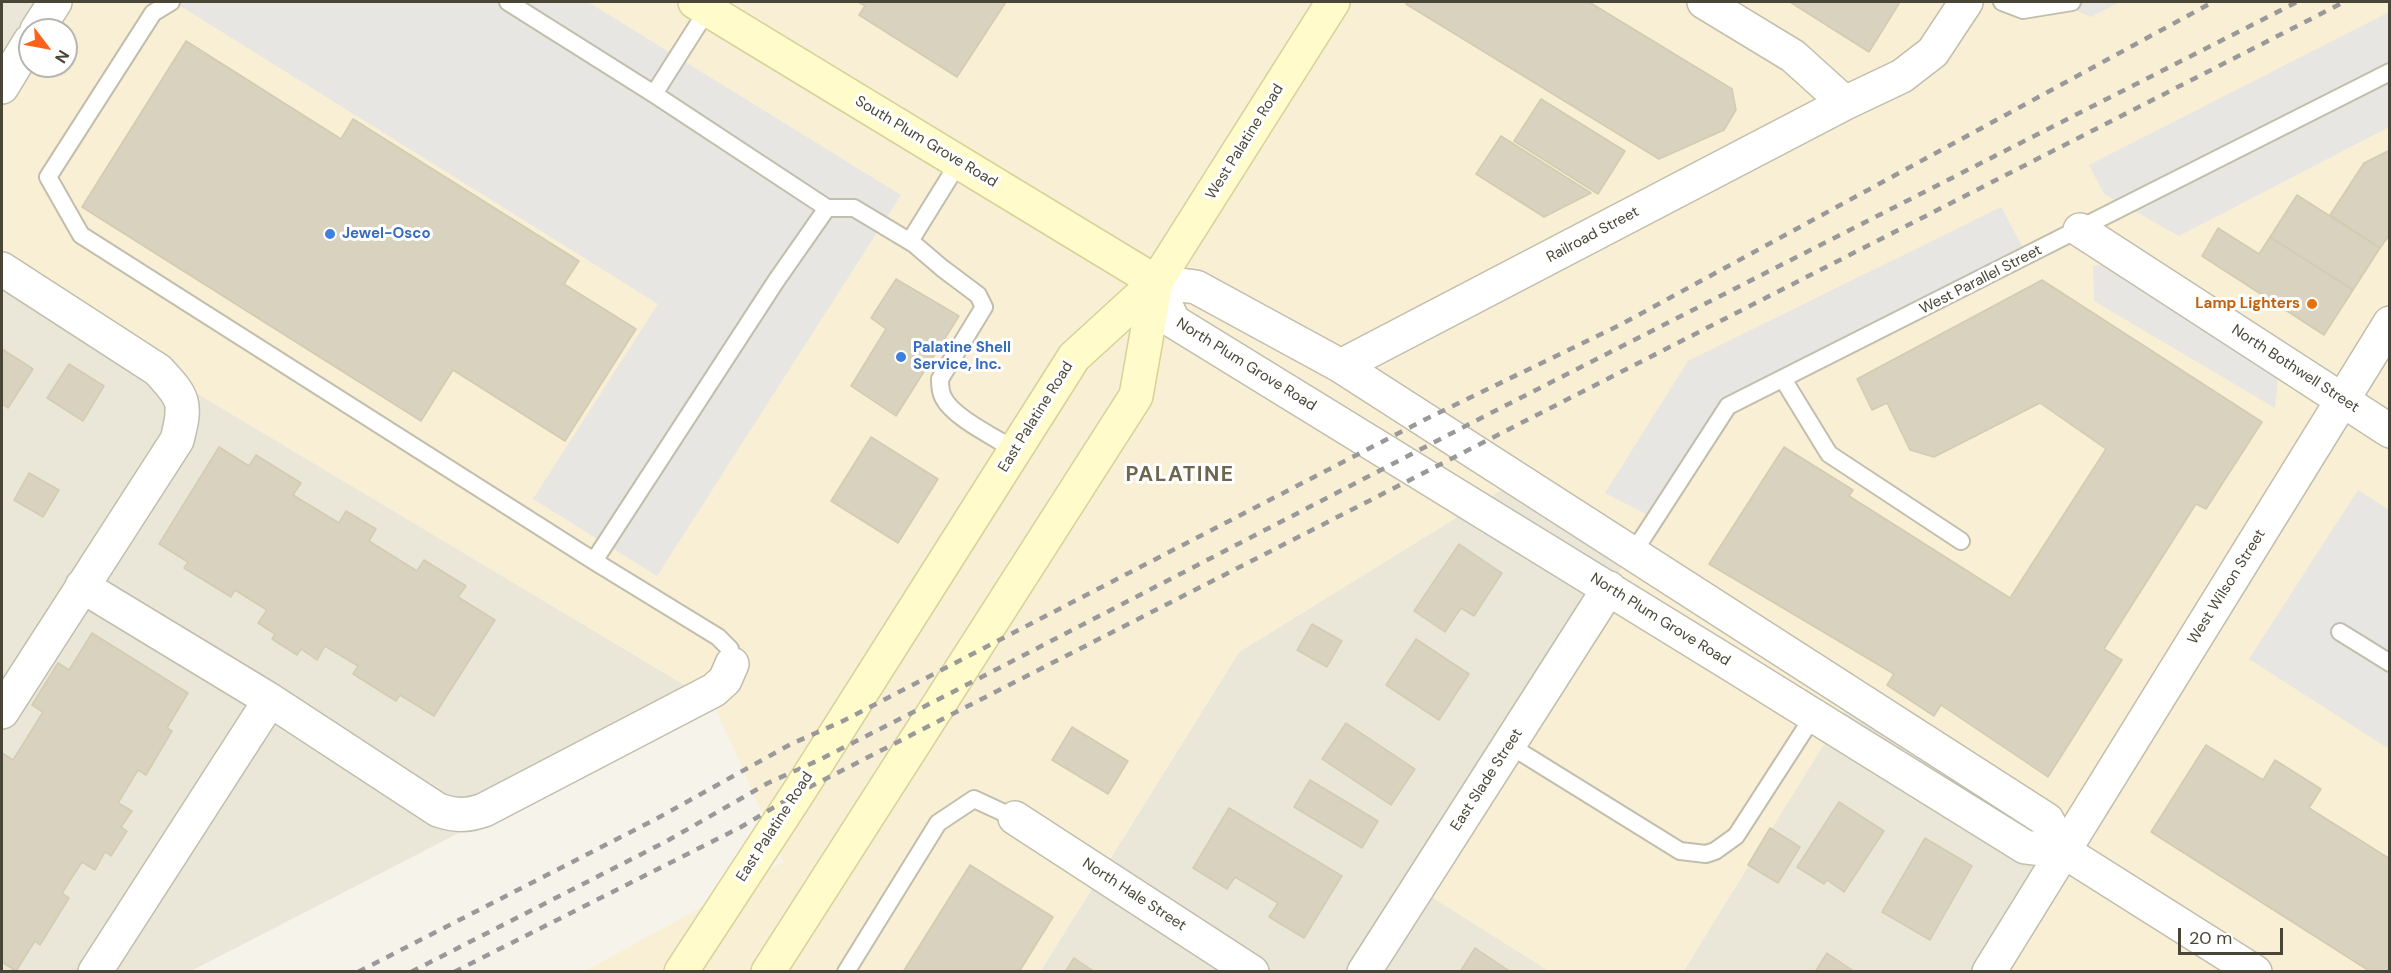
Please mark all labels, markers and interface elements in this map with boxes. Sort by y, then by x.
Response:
north arrow [18,18,78,78]
text: N [50,46,74,67]
street label: West Palatine Road [1202,81,1288,203]
street label: South Plum Grove Road [852,92,1000,192]
street label: Railroad Street [1544,203,1642,267]
place label: Jewel-Osco [342,225,431,243]
marker: Jewel-Osco [323,227,337,241]
street label: West Parallel Street [1917,241,2045,319]
place label: Lamp Lighters [2195,295,2300,313]
marker: Lamp Lighters [2305,297,2319,311]
street label: North Plum Grove Road [1173,315,1319,415]
street label: North Bothwell Street [2228,321,2362,417]
place label: Palatine Shell Service, Inc. [913,339,1011,374]
marker: Palatine Shell Service, Inc. [894,350,908,364]
street label: East Palatine Road [995,358,1077,476]
district label: PALATINE [1125,462,1235,488]
street label: West Wilson Street [2184,526,2270,648]
street label: North Plum Grove Road [1587,570,1733,670]
street label: East Slade Street [1447,725,1527,835]
street label: East Palatine Road [733,769,817,885]
street label: North Hale Street [1079,855,1189,935]
scale bar [2181,916,2286,954]
text: 20 m [2189,926,2232,950]

